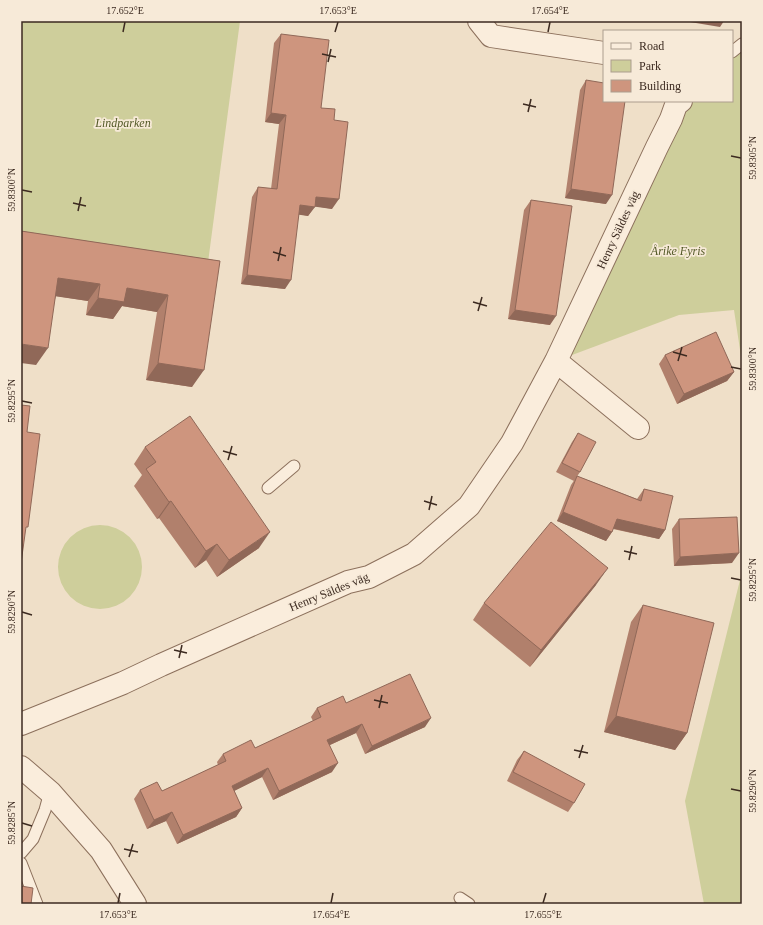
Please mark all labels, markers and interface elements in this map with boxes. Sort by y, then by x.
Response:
text: 17.652°E [106,5,144,16]
text: 17.653°E [319,5,357,16]
text: 17.654°E [531,5,569,16]
legend [603,30,733,102]
text: Road [639,39,664,53]
text: Park [639,59,661,73]
text: Building [639,79,681,93]
park label: Lindparken [94,116,151,130]
text: 59.8305°N [747,136,758,180]
text: 59.8300°N [6,168,17,212]
street label: Henry Säldes väg [594,189,642,271]
park label: Årike Fyris [650,244,705,258]
text: 59.8300°N [747,347,758,391]
text: 59.8295°N [6,379,17,423]
text: 59.8295°N [747,558,758,602]
street label: Henry Säldes väg [287,570,371,614]
text: 59.8290°N [6,590,17,634]
text: 59.8290°N [747,769,758,813]
text: 59.8285°N [6,801,17,845]
text: 17.653°E [99,909,137,920]
text: 17.654°E [312,909,350,920]
text: 17.655°E [524,909,562,920]

